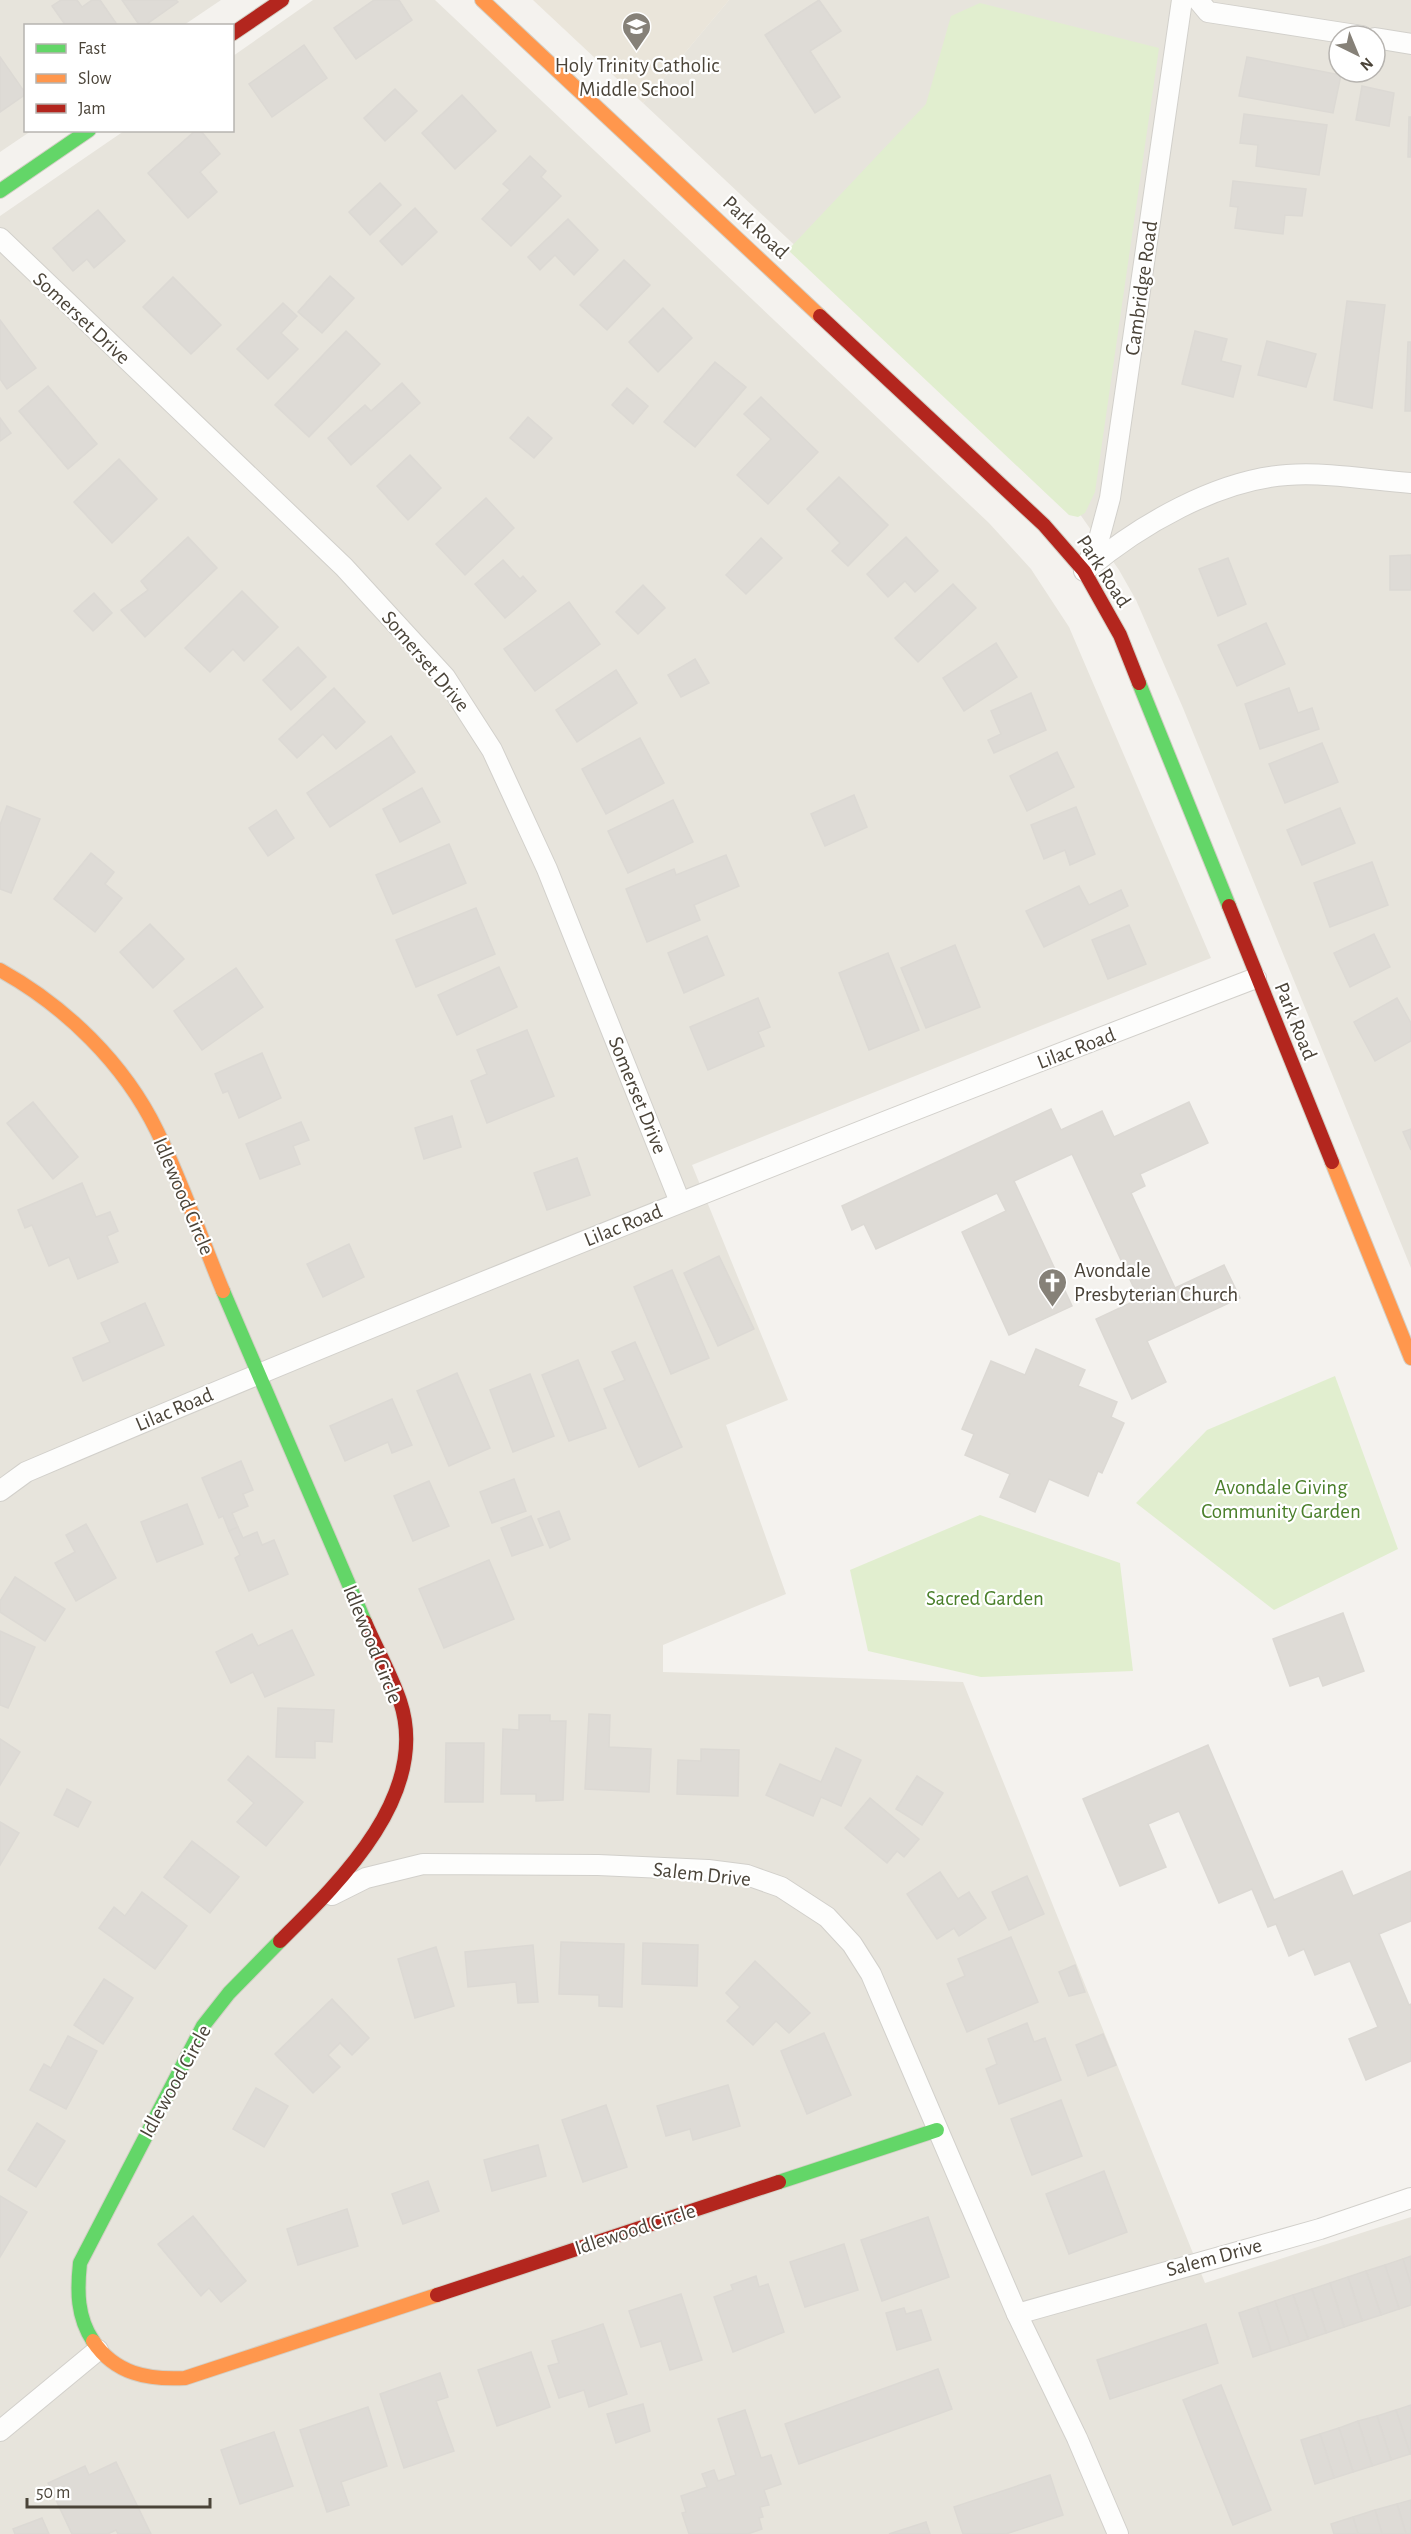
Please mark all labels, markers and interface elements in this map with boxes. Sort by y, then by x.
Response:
school or university icon: Holy Trinity Catholic Middle School [621,10,653,52]
legend [24,24,234,132]
north arrow [1327,24,1387,84]
text: Fast [78,40,106,58]
place label: Holy Trinity Catholic Middle School [555,55,719,100]
text: N [1357,55,1376,74]
text: Slow [78,70,111,88]
text: Jam [78,100,106,118]
street label: Park Road [719,192,793,263]
street label: Cambridge Road [1122,219,1161,357]
street label: Somerset Drive [29,268,134,368]
street label: Park Road [1073,531,1135,611]
street label: Somerset Drive [378,607,474,716]
street label: Park Road [1271,979,1321,1063]
street label: Lilac Road [1034,1024,1118,1073]
street label: Somerset Drive [605,1034,671,1157]
street label: Idlewood Circle [149,1134,218,1258]
street label: Lilac Road [581,1200,665,1251]
place label: Avondale Presbyterian Church [1074,1260,1238,1305]
church icon: Avondale Presbyterian Church [1037,1266,1069,1308]
street label: Lilac Road [132,1384,216,1435]
park label: Avondale Giving Community Garden [1201,1477,1361,1522]
street label: Idlewood Circle [339,1582,406,1706]
park label: Sacred Garden [926,1588,1044,1609]
street label: Salem Drive [652,1859,752,1890]
street label: Idlewood Circle [136,2021,215,2141]
street label: Idlewood Circle [572,2200,698,2259]
street label: Salem Drive [1164,2235,1264,2280]
scale bar [27,2471,210,2509]
text: 50 m [36,2484,70,2502]

